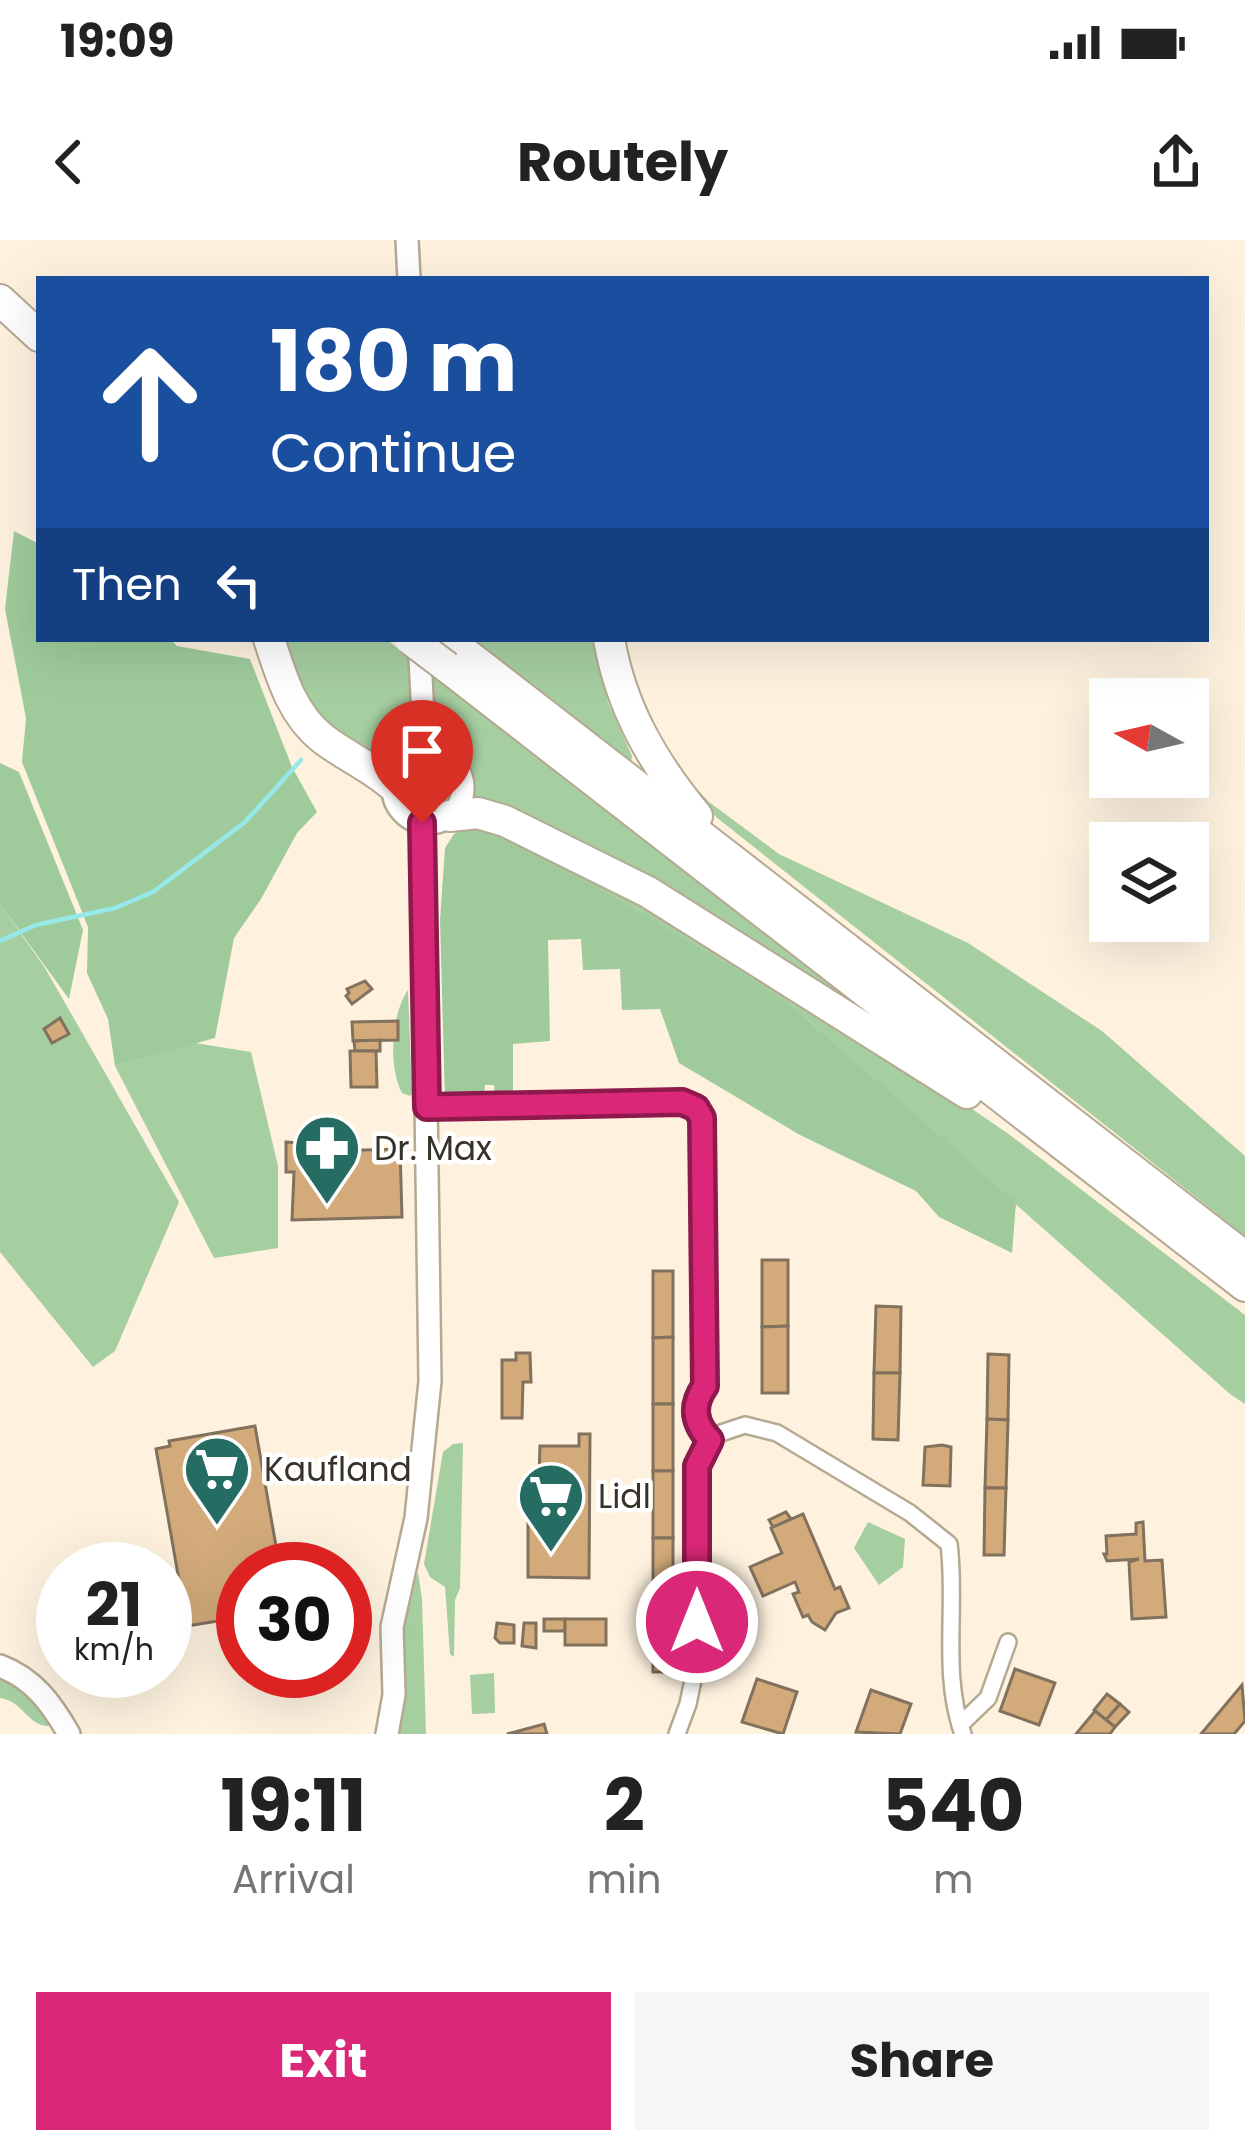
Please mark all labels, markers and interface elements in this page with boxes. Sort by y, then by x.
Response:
text: 19:09 [60,10,174,73]
text: Routely [517,124,728,200]
icon: back [36,129,102,195]
icon: share [1143,129,1209,195]
text: 180 m [270,303,518,420]
icon: ahead [72,324,228,480]
text: Continue [270,415,516,491]
icon: left [206,552,272,618]
text: Then [72,553,182,616]
north arrow [1089,678,1209,798]
map controls [1089,678,1209,942]
pin [371,700,473,823]
icon: arrive [389,718,455,784]
button: layers [1089,822,1209,942]
pharmacy icon: Dr. Max [292,1113,362,1207]
place label: Dr. Max [374,1125,492,1172]
supermarket icon: Kaufland [182,1434,252,1528]
place label: Kaufland [264,1446,412,1493]
supermarket icon: Lidl [516,1461,586,1555]
place label: Lidl [598,1473,651,1520]
speed limit sign: 30 [216,1542,372,1698]
position arrow [634,1559,760,1685]
text: 21 [86,1563,142,1647]
text: km/h [74,1628,154,1671]
text: 19:11 [220,1755,366,1856]
text: 2 [604,1755,645,1856]
text: 540 [882,1755,1025,1856]
text: Arrival [232,1852,355,1907]
text: min [587,1852,662,1907]
text: m [933,1852,973,1907]
button: Exit [36,1992,611,2130]
button: Share [635,1992,1209,2130]

